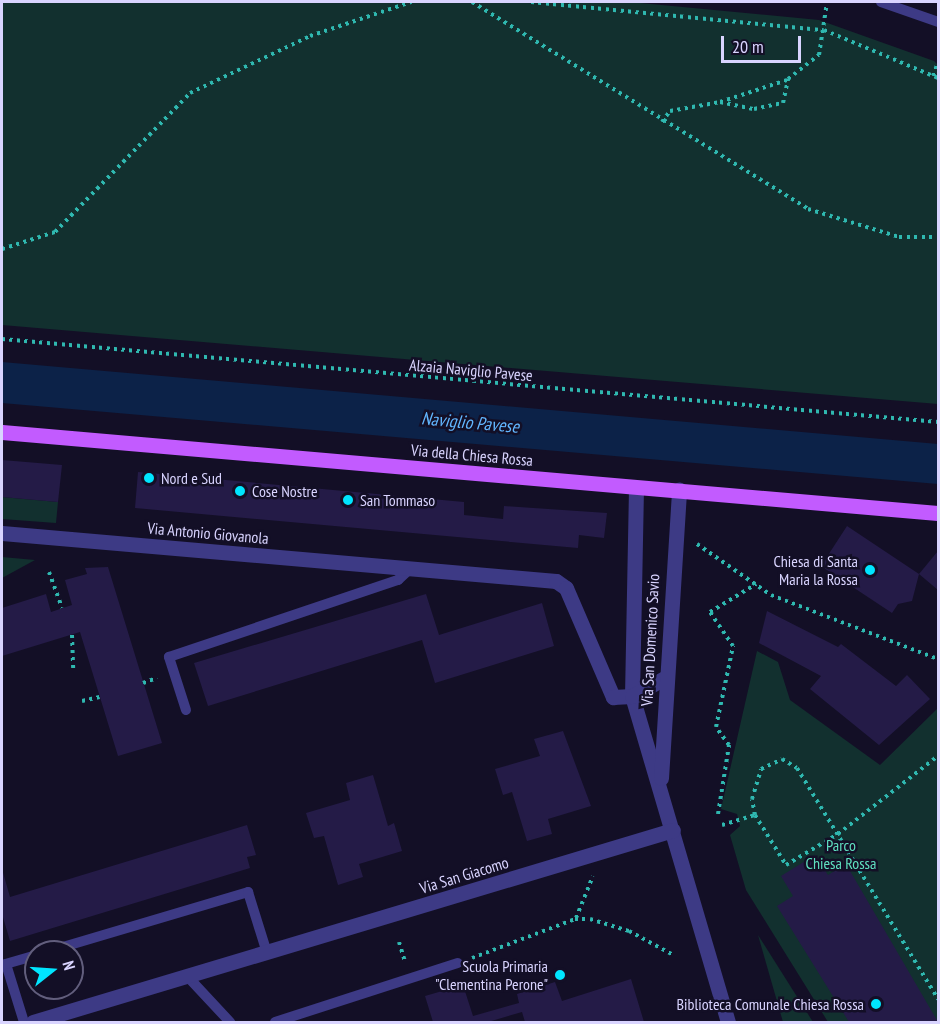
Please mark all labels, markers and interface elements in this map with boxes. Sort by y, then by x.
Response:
scale bar [724,24,804,62]
text: 20 m [732,35,764,58]
street label: Alzaia Naviglio Pavese [408,355,534,385]
water label: Naviglio Pavese [420,408,520,438]
street label: Via della Chiesa Rossa [410,440,534,470]
place label: Nord e Sud [161,468,222,488]
marker: Nord e Sud [142,471,156,485]
place label: Cose Nostre [252,481,318,501]
marker: Cose Nostre [233,484,247,498]
place label: San Tommaso [360,490,436,510]
marker: San Tommaso [341,493,355,507]
street label: Via Antonio Giovanola [146,518,270,548]
place label: Chiesa di Santa Maria la Rossa [773,551,858,589]
marker: Chiesa di Santa Maria la Rossa [863,563,877,577]
street label: Via San Domenico Savio [637,573,663,707]
park label: Parco Chiesa Rossa [806,835,876,873]
street label: Via San Giacomo [417,852,511,898]
north arrow [24,940,84,1000]
place label: Scuola Primaria "Clementina Perone" [435,956,548,994]
text: N [58,958,80,972]
marker: Scuola Primaria "Clementina Perone" [553,968,567,982]
place label: Biblioteca Comunale Chiesa Rossa [677,994,864,1014]
marker: Biblioteca Comunale Chiesa Rossa [869,997,883,1011]

